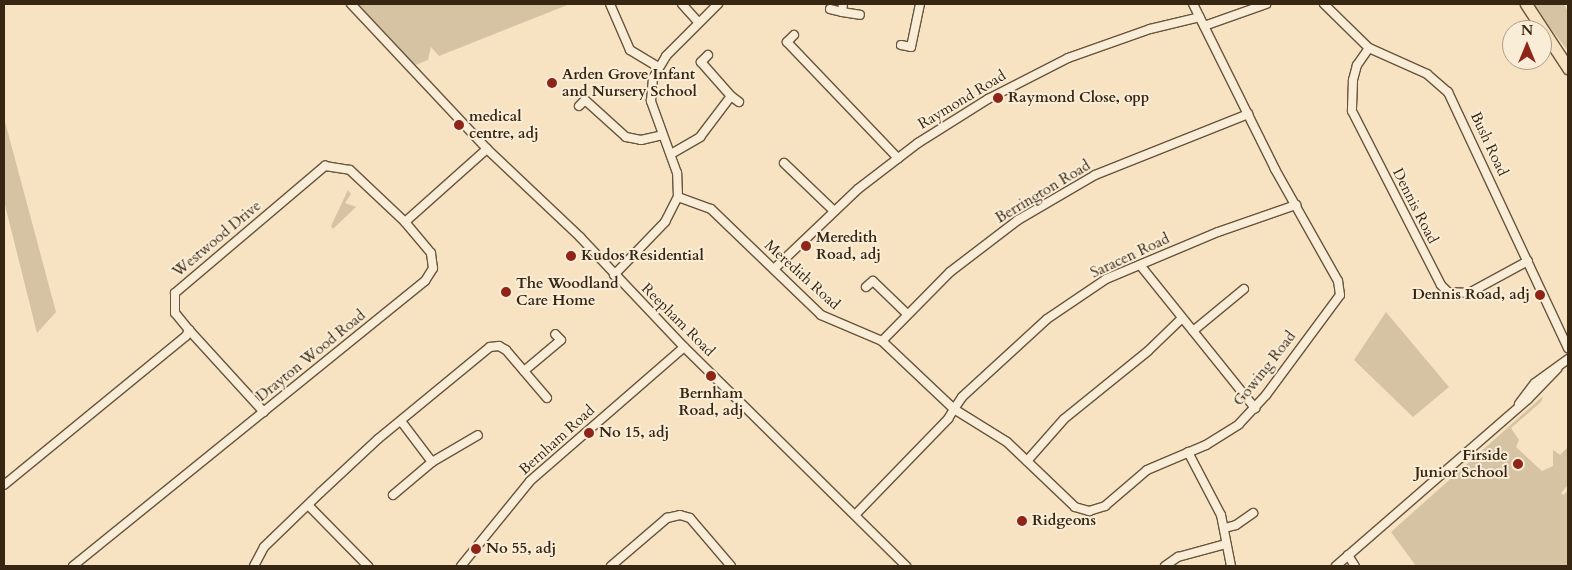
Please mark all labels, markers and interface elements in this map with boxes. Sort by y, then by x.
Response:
north arrow [1502,20,1552,70]
text: N [1521,21,1533,40]
place label: Arden Grove Infant and Nursery School [562,65,697,100]
street label: Raymond Road [915,67,1009,133]
marker: Arden Grove Infant and Nursery School [546,77,558,89]
place label: Raymond Close, opp [1008,89,1149,107]
marker: Raymond Close, opp [992,92,1004,104]
place label: medical centre, adj [469,107,539,142]
street label: Bush Road [1466,109,1512,179]
marker: medical centre, adj [453,119,465,131]
street label: Berrington Road [992,157,1094,227]
street label: Dennis Road [1388,165,1442,247]
street label: Westwood Drive [169,197,265,281]
place label: Meredith Road, adj [816,228,881,263]
street label: Saracen Road [1088,230,1172,282]
street label: Meredith Road [761,236,843,314]
marker: Meredith Road, adj [800,240,812,252]
place label: Kudos Residential [581,247,704,265]
marker: Kudos Residential [565,250,577,262]
place label: The Woodland Care Home [516,274,619,309]
street label: Reepham Road [638,280,718,360]
marker: The Woodland Care Home [500,286,512,298]
place label: Dennis Road, adj [1412,286,1530,304]
marker: Dennis Road, adj [1534,289,1546,301]
street label: Drayton Wood Road [253,306,369,406]
street label: Gowing Road [1230,328,1300,410]
marker: Bernham Road, adj [705,370,717,382]
place label: Bernham Road, adj [678,384,744,419]
street label: Bernham Road [516,401,598,479]
place label: No 15, adj [599,424,669,442]
marker: No 15, adj [583,427,595,439]
place label: Firside Junior School [1415,446,1508,481]
marker: Firside Junior School [1512,458,1524,470]
place label: Ridgeons [1032,512,1096,530]
marker: Ridgeons [1016,515,1028,527]
place label: No 55, adj [486,540,556,558]
marker: No 55, adj [470,543,482,555]

